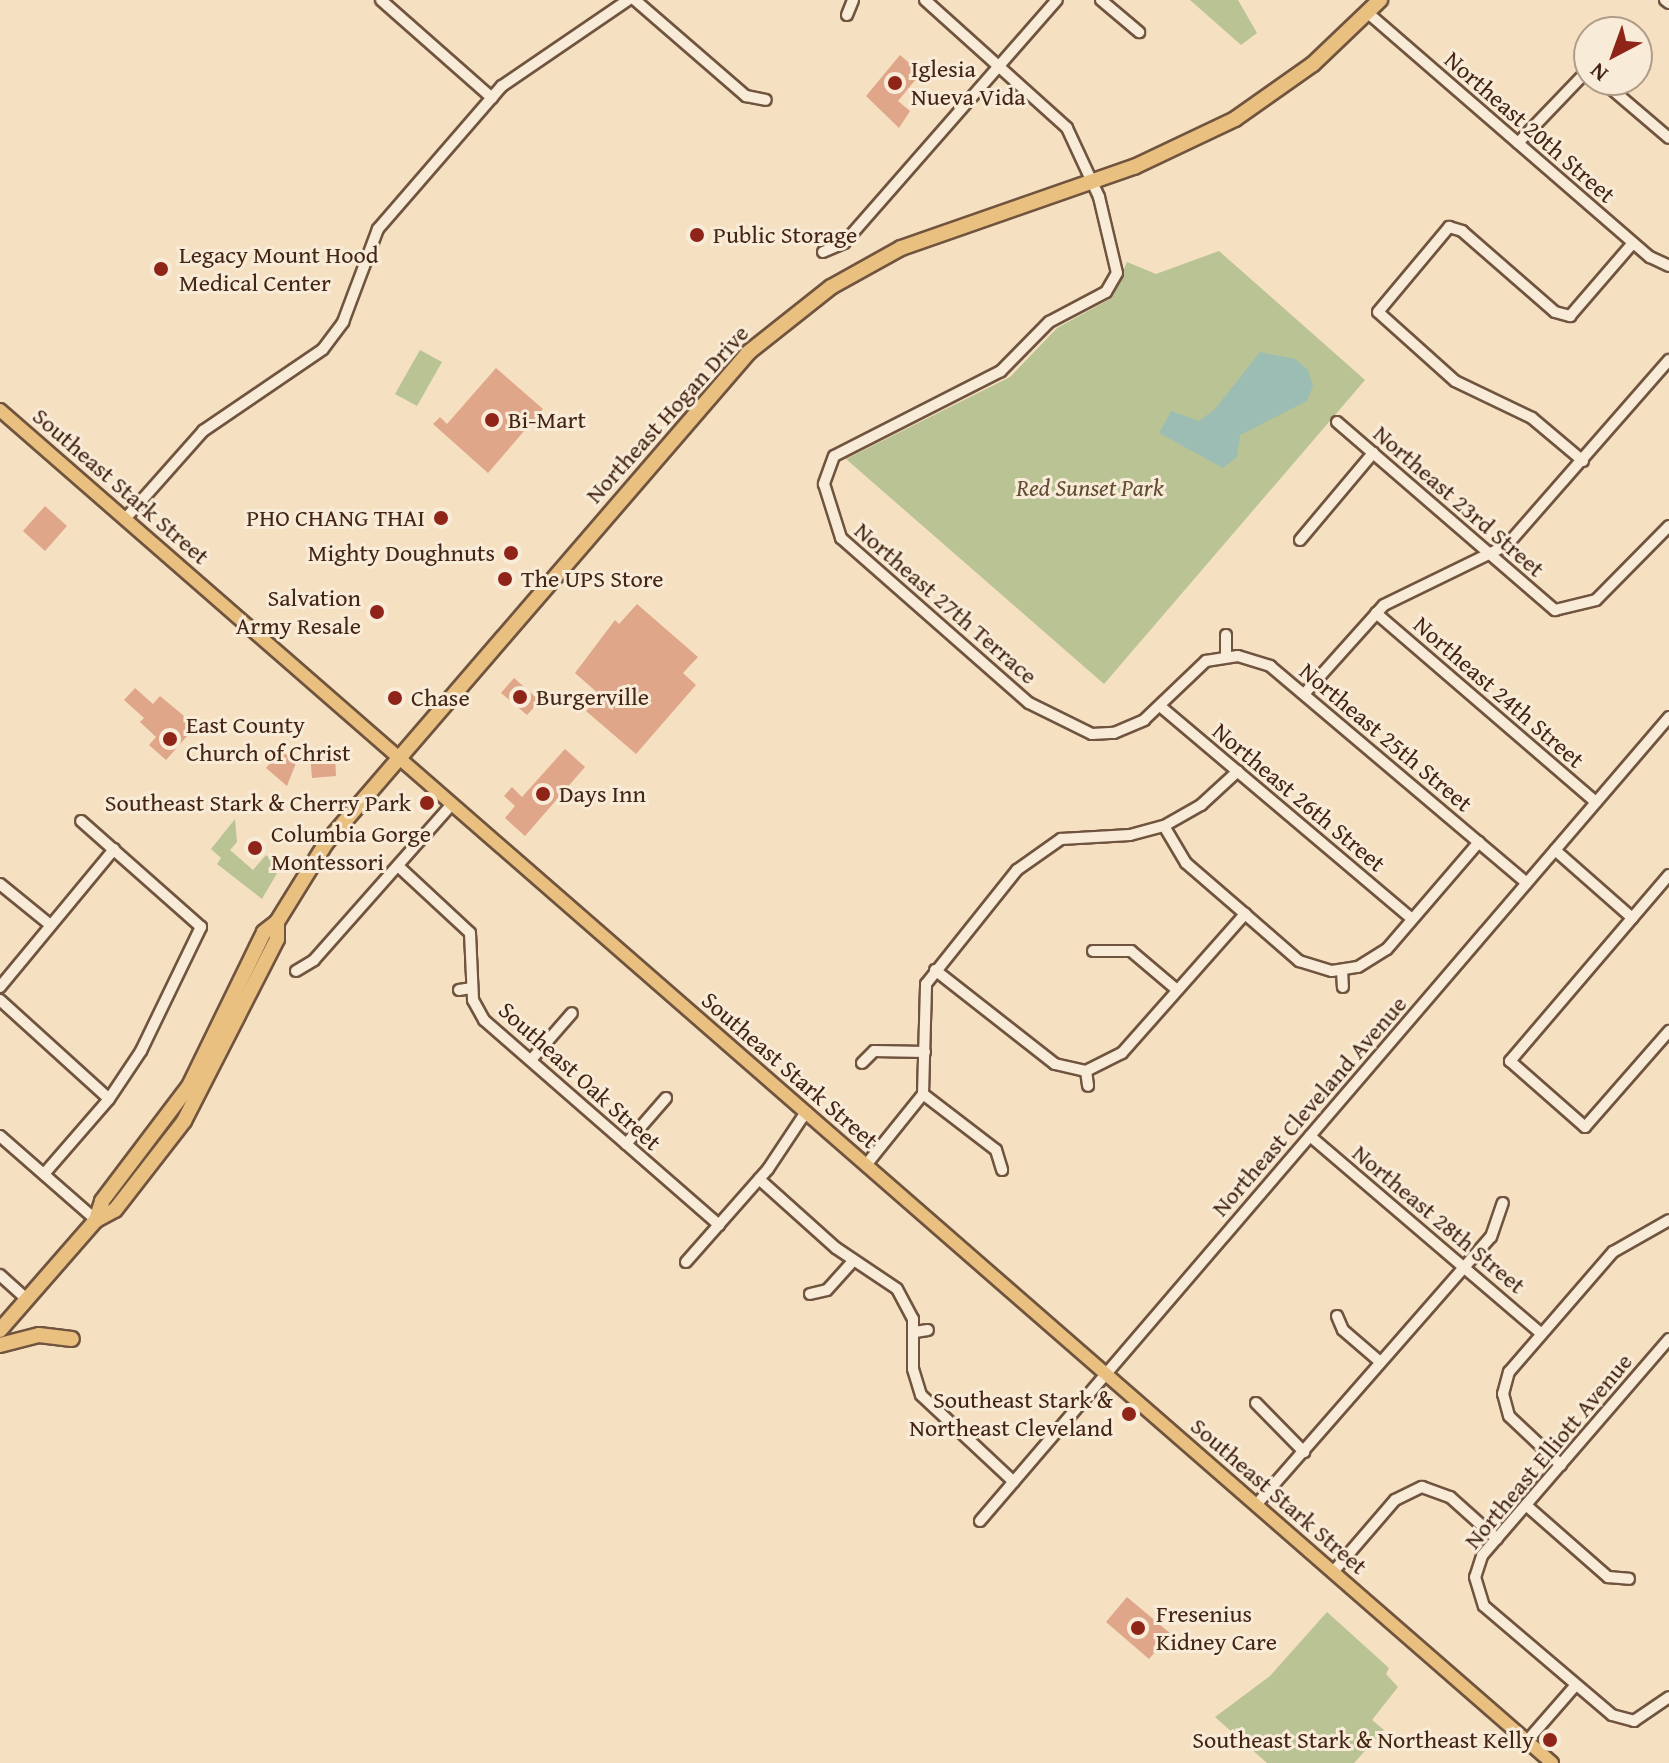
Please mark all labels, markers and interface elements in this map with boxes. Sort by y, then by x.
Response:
north arrow [1573,16,1653,96]
street label: Northeast 20th Street [1439,45,1621,209]
place label: Iglesia Nueva Vida [911,55,1026,111]
marker: Iglesia Nueva Vida [886,74,904,92]
place label: Public Storage [713,221,857,249]
marker: Public Storage [688,226,706,244]
place label: Legacy Mount Hood Medical Center [179,241,378,297]
marker: Legacy Mount Hood Medical Center [150,258,172,280]
street label: Northeast Hogan Drive [579,319,755,509]
street label: Southeast Stark Street [27,402,215,570]
place label: Bi-Mart [508,406,586,434]
marker: Bi-Mart [483,411,501,429]
street label: Northeast 23rd Street [1368,419,1550,583]
park label: Red Sunset Park [1016,474,1164,502]
place label: PHO CHANG THAI [246,504,425,532]
marker: PHO CHANG THAI [432,509,450,527]
street label: Northeast 27th Terrace [849,516,1043,690]
place label: Mighty Doughnuts [308,539,495,567]
marker: Mighty Doughnuts [502,544,520,562]
place label: The UPS Store [521,565,663,593]
marker: The UPS Store [496,570,514,588]
place label: Salvation Army Resale [236,584,361,640]
marker: Salvation Army Resale [368,603,386,621]
street label: Northeast 24th Street [1408,610,1590,774]
street label: Northeast 25th Street [1294,656,1478,818]
place label: Burgerville [536,683,649,711]
place label: Chase [411,684,470,712]
marker: Burgerville [511,688,529,706]
marker: Chase [386,689,404,707]
place label: East County Church of Christ [186,711,350,767]
street label: Northeast 26th Street [1207,716,1391,878]
marker: East County Church of Christ [161,730,179,748]
place label: Days Inn [559,780,646,808]
marker: Days Inn [534,785,552,803]
place label: Southeast Stark & Cherry Park [105,789,411,817]
marker: Southeast Stark & Cherry Park [418,794,436,812]
place label: Columbia Gorge Montessori [271,820,431,876]
marker: Columbia Gorge Montessori [246,839,264,857]
street label: Southeast Stark Street [696,986,884,1154]
street label: Northeast Cleveland Avenue [1205,990,1413,1222]
street label: Southeast Oak Street [493,995,667,1157]
street label: Northeast 28th Street [1347,1138,1531,1300]
street label: Northeast Elliott Avenue [1458,1347,1638,1555]
place label: Southeast Stark & Northeast Cleveland [909,1386,1113,1442]
marker: Southeast Stark & Northeast Cleveland [1120,1405,1138,1423]
street label: Southeast Stark Street [1185,1412,1373,1580]
place label: Fresenius Kidney Care [1156,1600,1277,1656]
marker: Fresenius Kidney Care [1127,1617,1149,1639]
place label: Southeast Stark & Northeast Kelly [1192,1726,1534,1754]
marker: Southeast Stark & Northeast Kelly [1541,1731,1559,1749]

